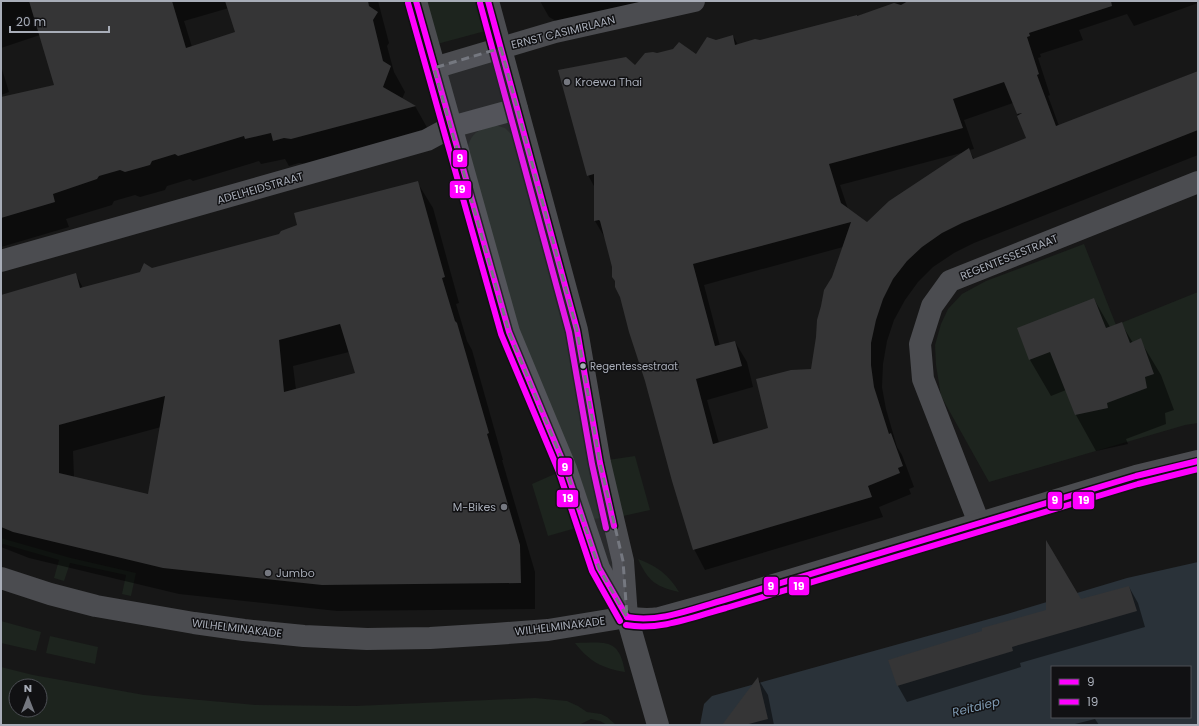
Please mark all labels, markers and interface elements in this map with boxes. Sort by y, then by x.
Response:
scale bar [10,8,109,34]
street label: ERNST CASIMIRLAAN [509,11,617,53]
text: 20 m [16,13,46,30]
place label: Kroewa Thai [575,74,642,90]
marker: Kroewa Thai [562,77,572,87]
line badge: 9 [452,149,468,168]
text: 9 [457,150,464,166]
street label: ADELHEIDSTRAAT [215,168,305,208]
line badge: 19 [449,180,472,199]
text: 19 [455,181,466,197]
street label: REGENTESSESTRAAT [958,230,1060,284]
place label: Regentessestraat [590,359,678,374]
marker: Regentessestraat [578,361,588,371]
line badge: 9 [557,457,573,476]
text: 9 [562,459,569,475]
line badge: 19 [556,489,579,508]
text: 19 [563,490,574,506]
line badge: 9 [1047,491,1063,510]
line badge: 19 [1072,491,1095,510]
text: 9 [1052,492,1059,508]
text: 19 [1079,492,1090,508]
place label: M-Bikes [453,499,496,515]
marker: M-Bikes [499,502,509,512]
place label: Jumbo [276,565,315,581]
marker: Jumbo [263,568,273,578]
line badge: 9 [763,576,779,596]
line badge: 19 [788,576,810,596]
text: 9 [768,578,775,594]
text: 19 [794,578,805,594]
street label: WILHELMINAKADE [514,613,606,639]
street label: WILHELMINAKADE [191,615,283,641]
legend [1051,666,1191,718]
text: 9 [1087,673,1095,690]
north arrow [8,678,48,718]
text: N [24,680,32,696]
water label: Reitdiep [950,692,1002,721]
text: 19 [1087,693,1098,710]

